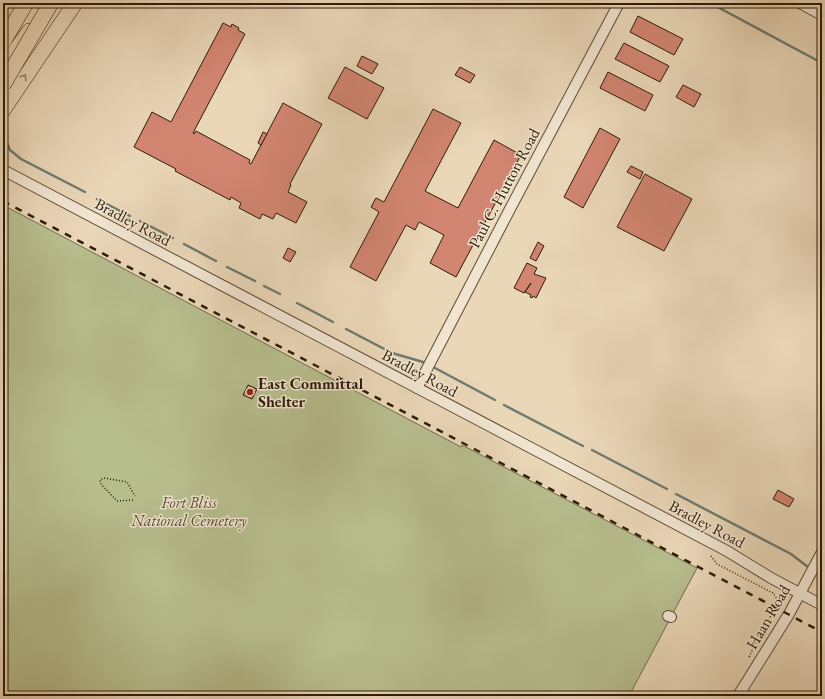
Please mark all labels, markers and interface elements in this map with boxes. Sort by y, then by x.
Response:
one-way arrow [20,75,27,82]
street label: Paul C. Hutton Road [464,124,545,251]
street label: Bradley Road [91,193,175,251]
street label: Bradley Road [378,344,462,402]
place label: East Committal Shelter [258,373,364,412]
marker: East Committal Shelter [245,387,255,397]
park label: Fort Bliss National Cemetery [130,492,247,531]
street label: Bradley Road [665,495,749,553]
street label: Haan Road [741,580,795,653]

